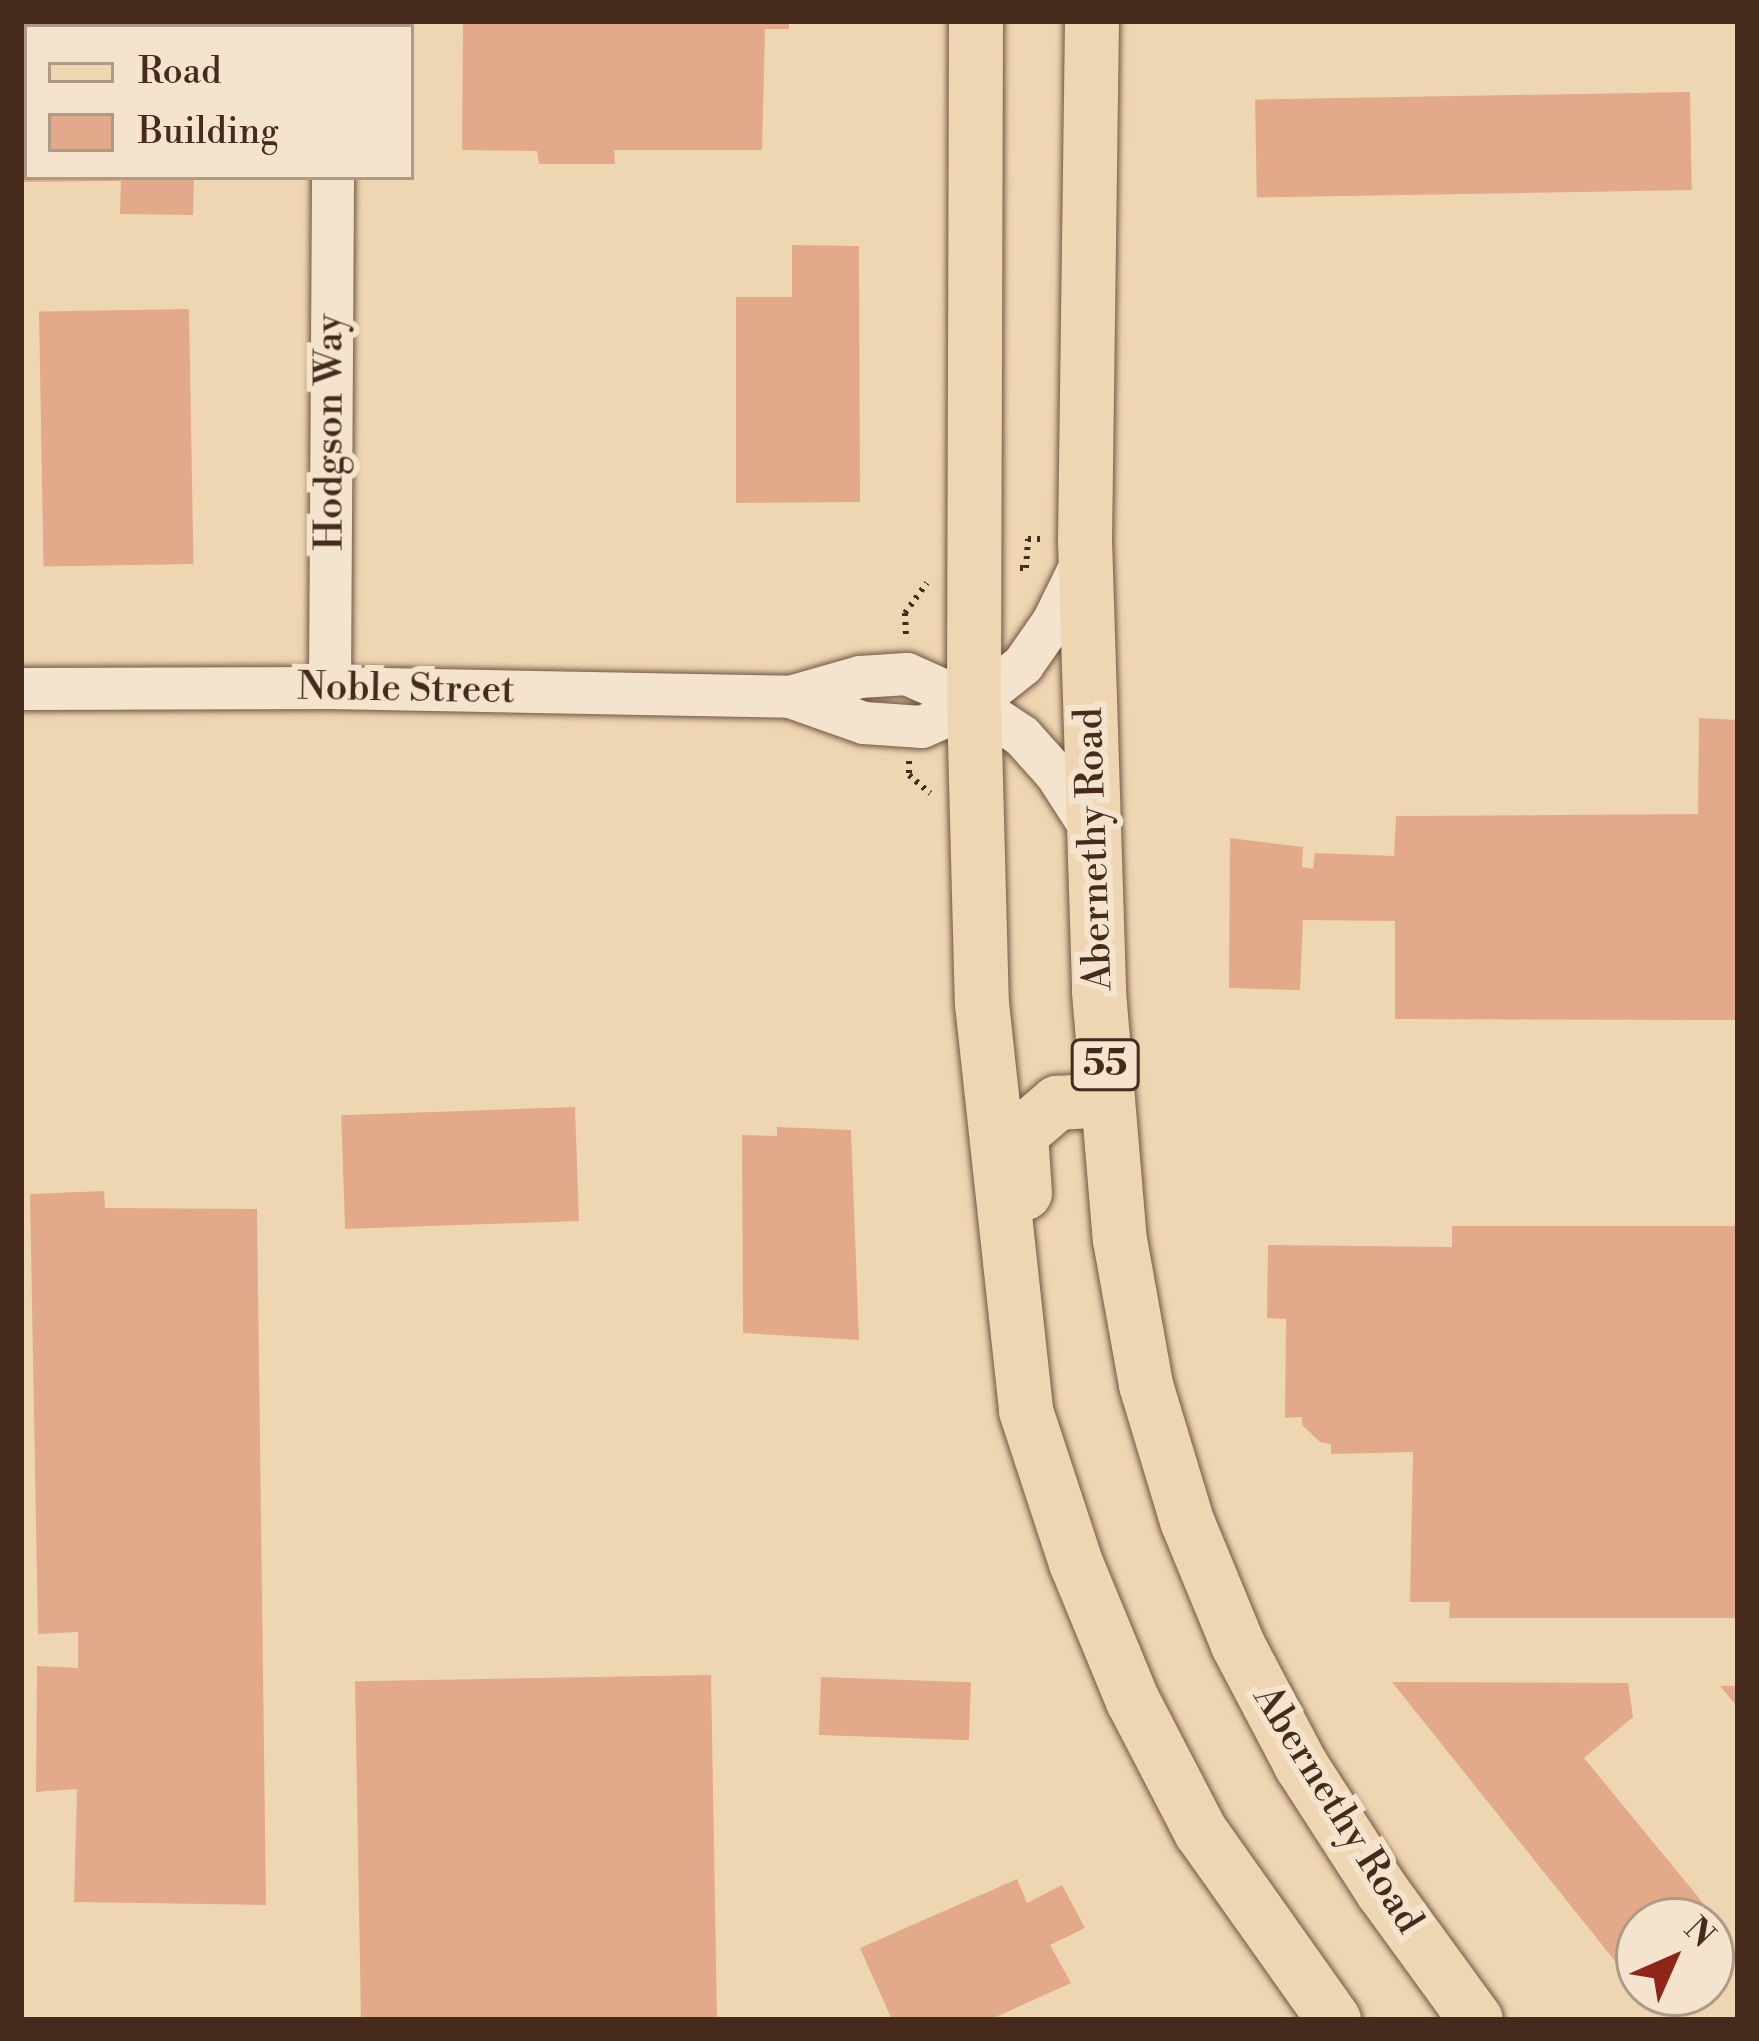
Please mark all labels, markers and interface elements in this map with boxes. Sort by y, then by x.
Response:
legend [24,24,414,180]
text: Road [138,50,221,95]
text: Building [138,110,279,155]
street label: Hodgson Way [308,313,354,551]
street label: Noble Street [297,665,515,715]
street label: Abernethy Road [1067,707,1123,991]
road number: 55 [1069,1035,1141,1095]
street label: Abernethy Road [1242,1678,1432,1942]
north arrow [1615,1897,1735,2017]
text: N [1675,1910,1722,1957]

